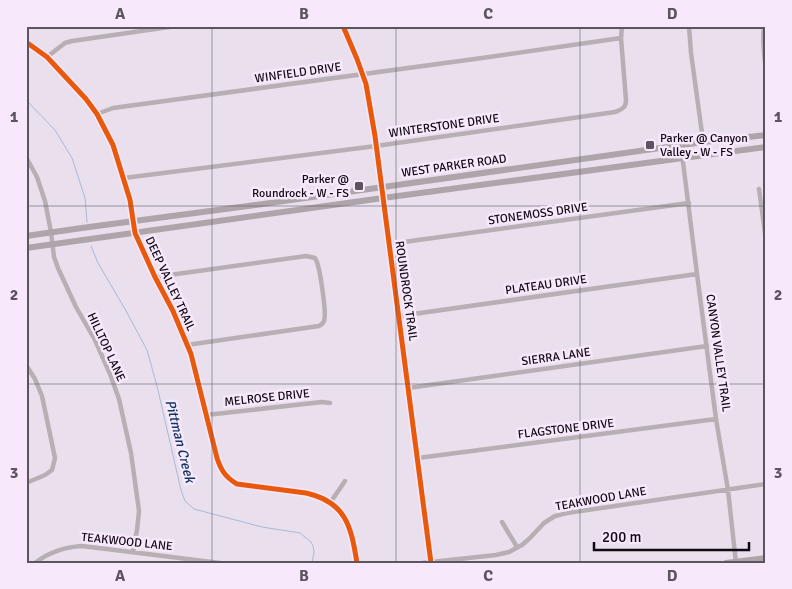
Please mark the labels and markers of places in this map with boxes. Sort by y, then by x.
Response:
place label: Parker @ Canyon Valley - W - FS [660,131,748,160]
marker: Parker @ Canyon Valley - W - FS [644,139,656,151]
place label: Parker @ Roundrock - W - FS [252,172,349,201]
marker: Parker @ Roundrock - W - FS [353,180,365,192]

